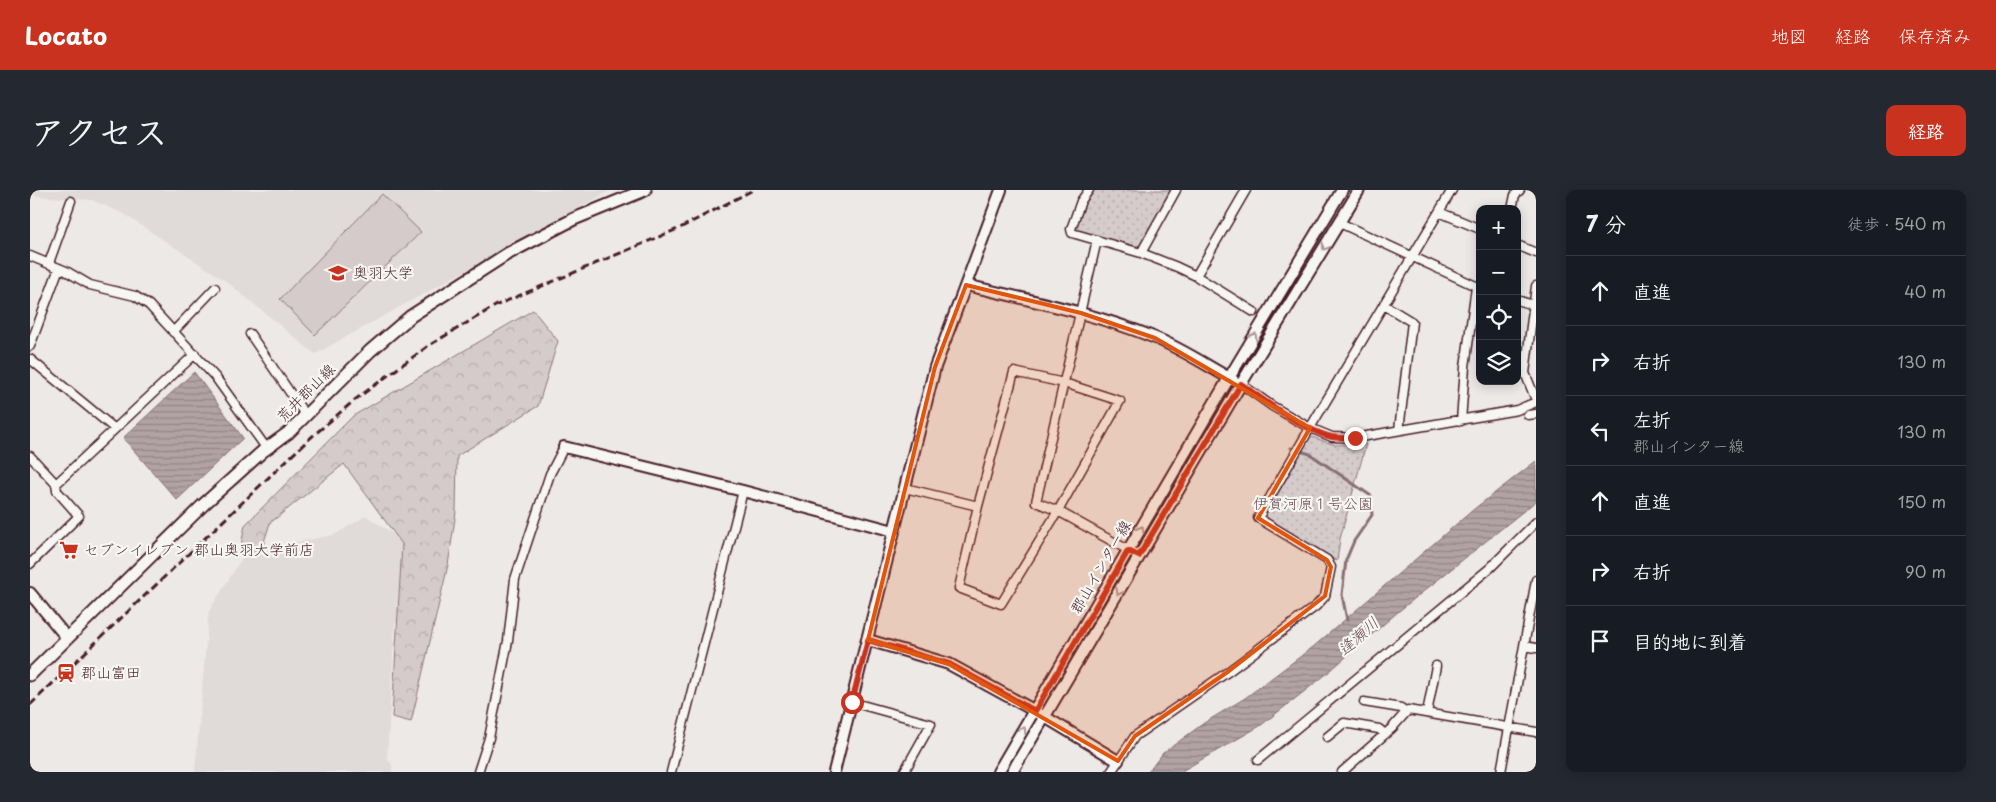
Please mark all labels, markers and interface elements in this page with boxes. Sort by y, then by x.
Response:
text: Locato [25,17,107,53]
text: 地図 [1771,22,1807,49]
text: 経路 [1835,22,1871,49]
text: 保存済み [1899,22,1971,49]
text: アクセス [30,104,168,157]
button: 経路 [1886,105,1966,156]
map controls [1476,205,1521,385]
button: + [1476,205,1521,250]
text: 7 分 [1586,207,1626,239]
text: 徒歩 · 540 m [1848,211,1946,235]
one-way arrow [1322,241,1332,250]
button: − [1476,250,1521,295]
place label: 奥羽大学 [353,260,413,283]
school or university icon: 奥羽大学 [327,262,349,284]
icon: ahead [1586,277,1614,305]
text: 直進 [1633,277,1671,305]
text: 40 m [1904,279,1946,303]
button: locate [1476,295,1521,340]
one-way arrow [1248,332,1258,341]
button: layers [1476,340,1521,385]
icon: right [1586,347,1614,375]
text: 右折 [1633,347,1671,375]
text: 130 m [1898,349,1946,373]
street label: 荒井郡山線 [270,357,340,427]
text: 左折 [1633,405,1671,433]
icon: left [1586,417,1614,445]
text: 130 m [1898,419,1946,443]
route end [1344,427,1367,450]
text: 郡山インター線 [1633,433,1744,457]
icon: ahead [1586,487,1614,515]
text: 直進 [1633,487,1671,515]
text: 150 m [1898,489,1946,513]
park label: 伊賀河原１号公園 [1253,491,1373,514]
street label: 郡山インター線 [1064,515,1136,617]
one-way arrow [1134,526,1144,535]
place label: セブンイレブン 郡山奥羽大学前店 [84,537,314,560]
supermarket icon: セブンイレブン 郡山奥羽大学前店 [58,539,80,561]
icon: right [1586,557,1614,585]
text: 右折 [1633,557,1671,585]
text: 90 m [1905,559,1946,583]
one-way arrow [1116,587,1126,596]
water label: 逢瀬川 [1331,610,1383,660]
icon: arrive [1586,627,1614,655]
text: 目的地に到着 [1633,627,1747,655]
place label: 郡山富田 [81,660,141,683]
station icon: 郡山富田 [55,662,77,684]
route start [841,691,864,714]
one-way arrow [1017,727,1027,736]

